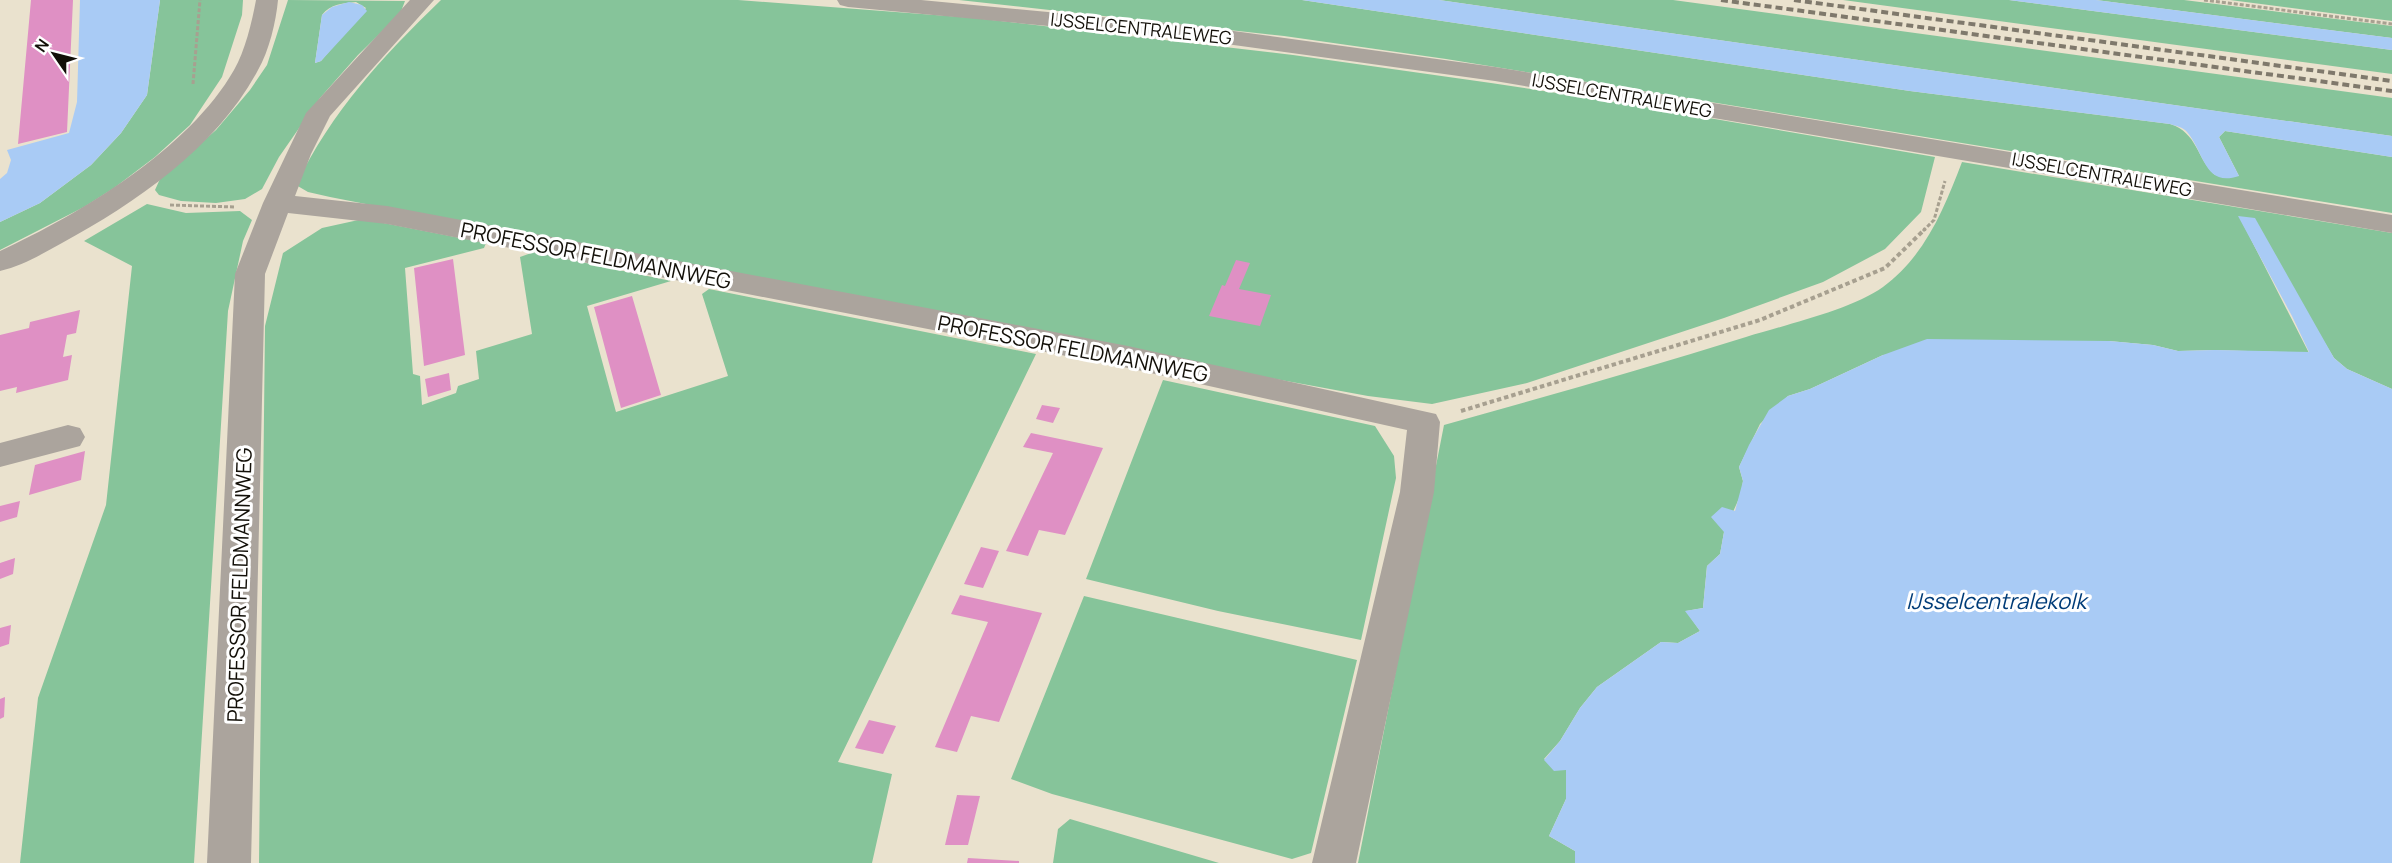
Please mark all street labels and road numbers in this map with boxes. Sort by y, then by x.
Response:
street label: IJSSELCENTRALEWEG [1049,7,1233,49]
street label: IJSSELCENTRALEWEG [1530,67,1714,123]
street label: IJSSELCENTRALEWEG [2010,146,2194,202]
street label: PROFESSOR FELDMANNWEG [458,215,734,295]
street label: PROFESSOR FELDMANNWEG [935,308,1211,388]
street label: PROFESSOR FELDMANNWEG [220,447,258,723]

